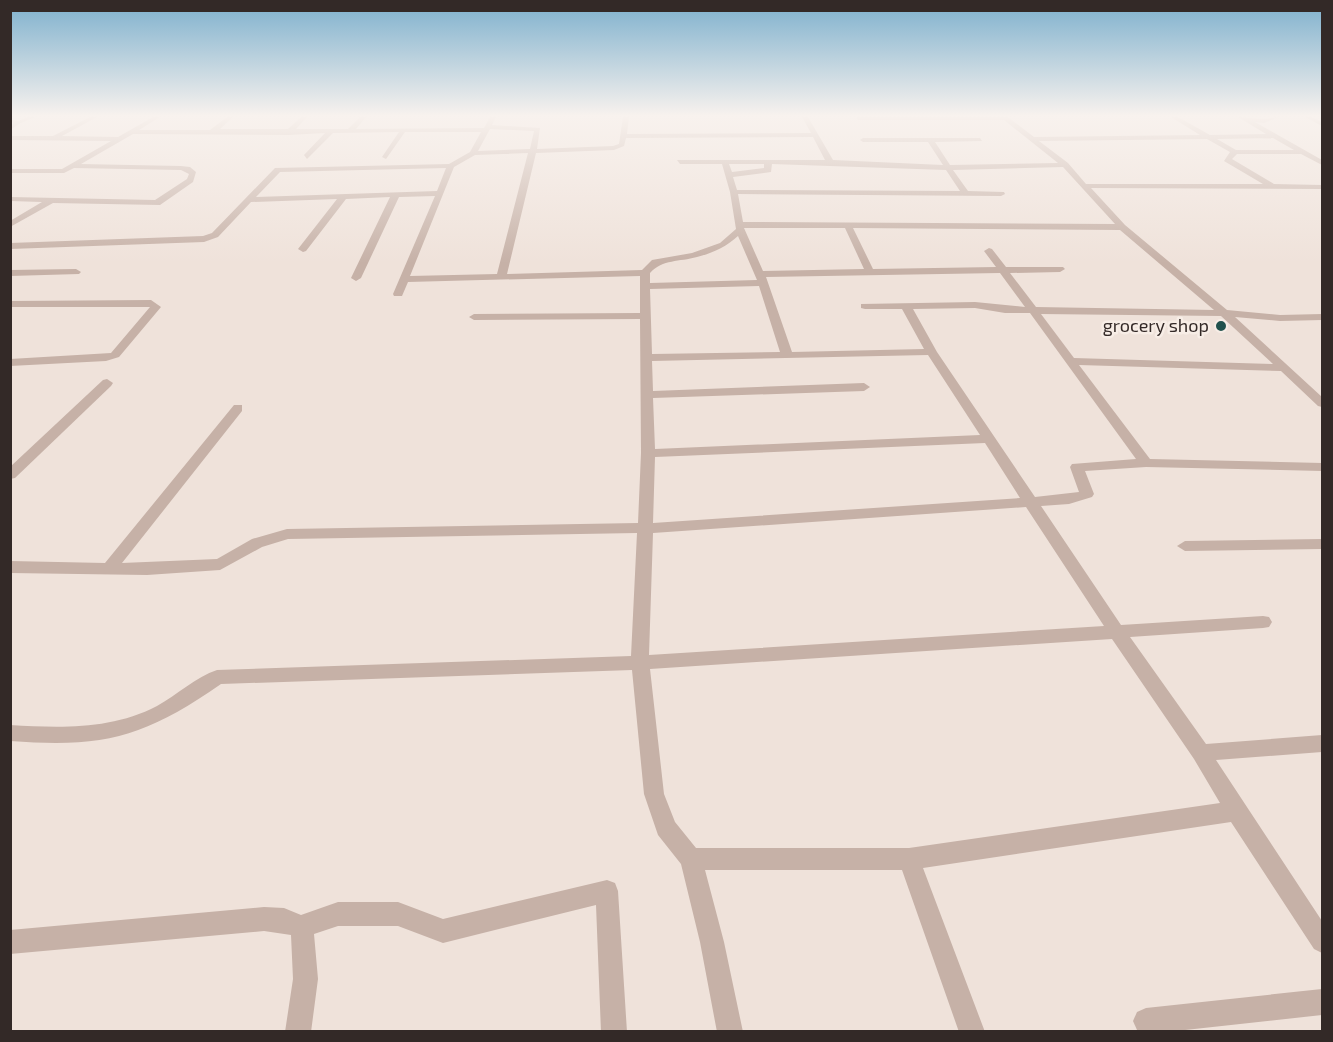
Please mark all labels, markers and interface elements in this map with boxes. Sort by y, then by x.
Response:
place label: grocery shop [1103,314,1209,336]
marker: grocery shop [1214,319,1228,333]

